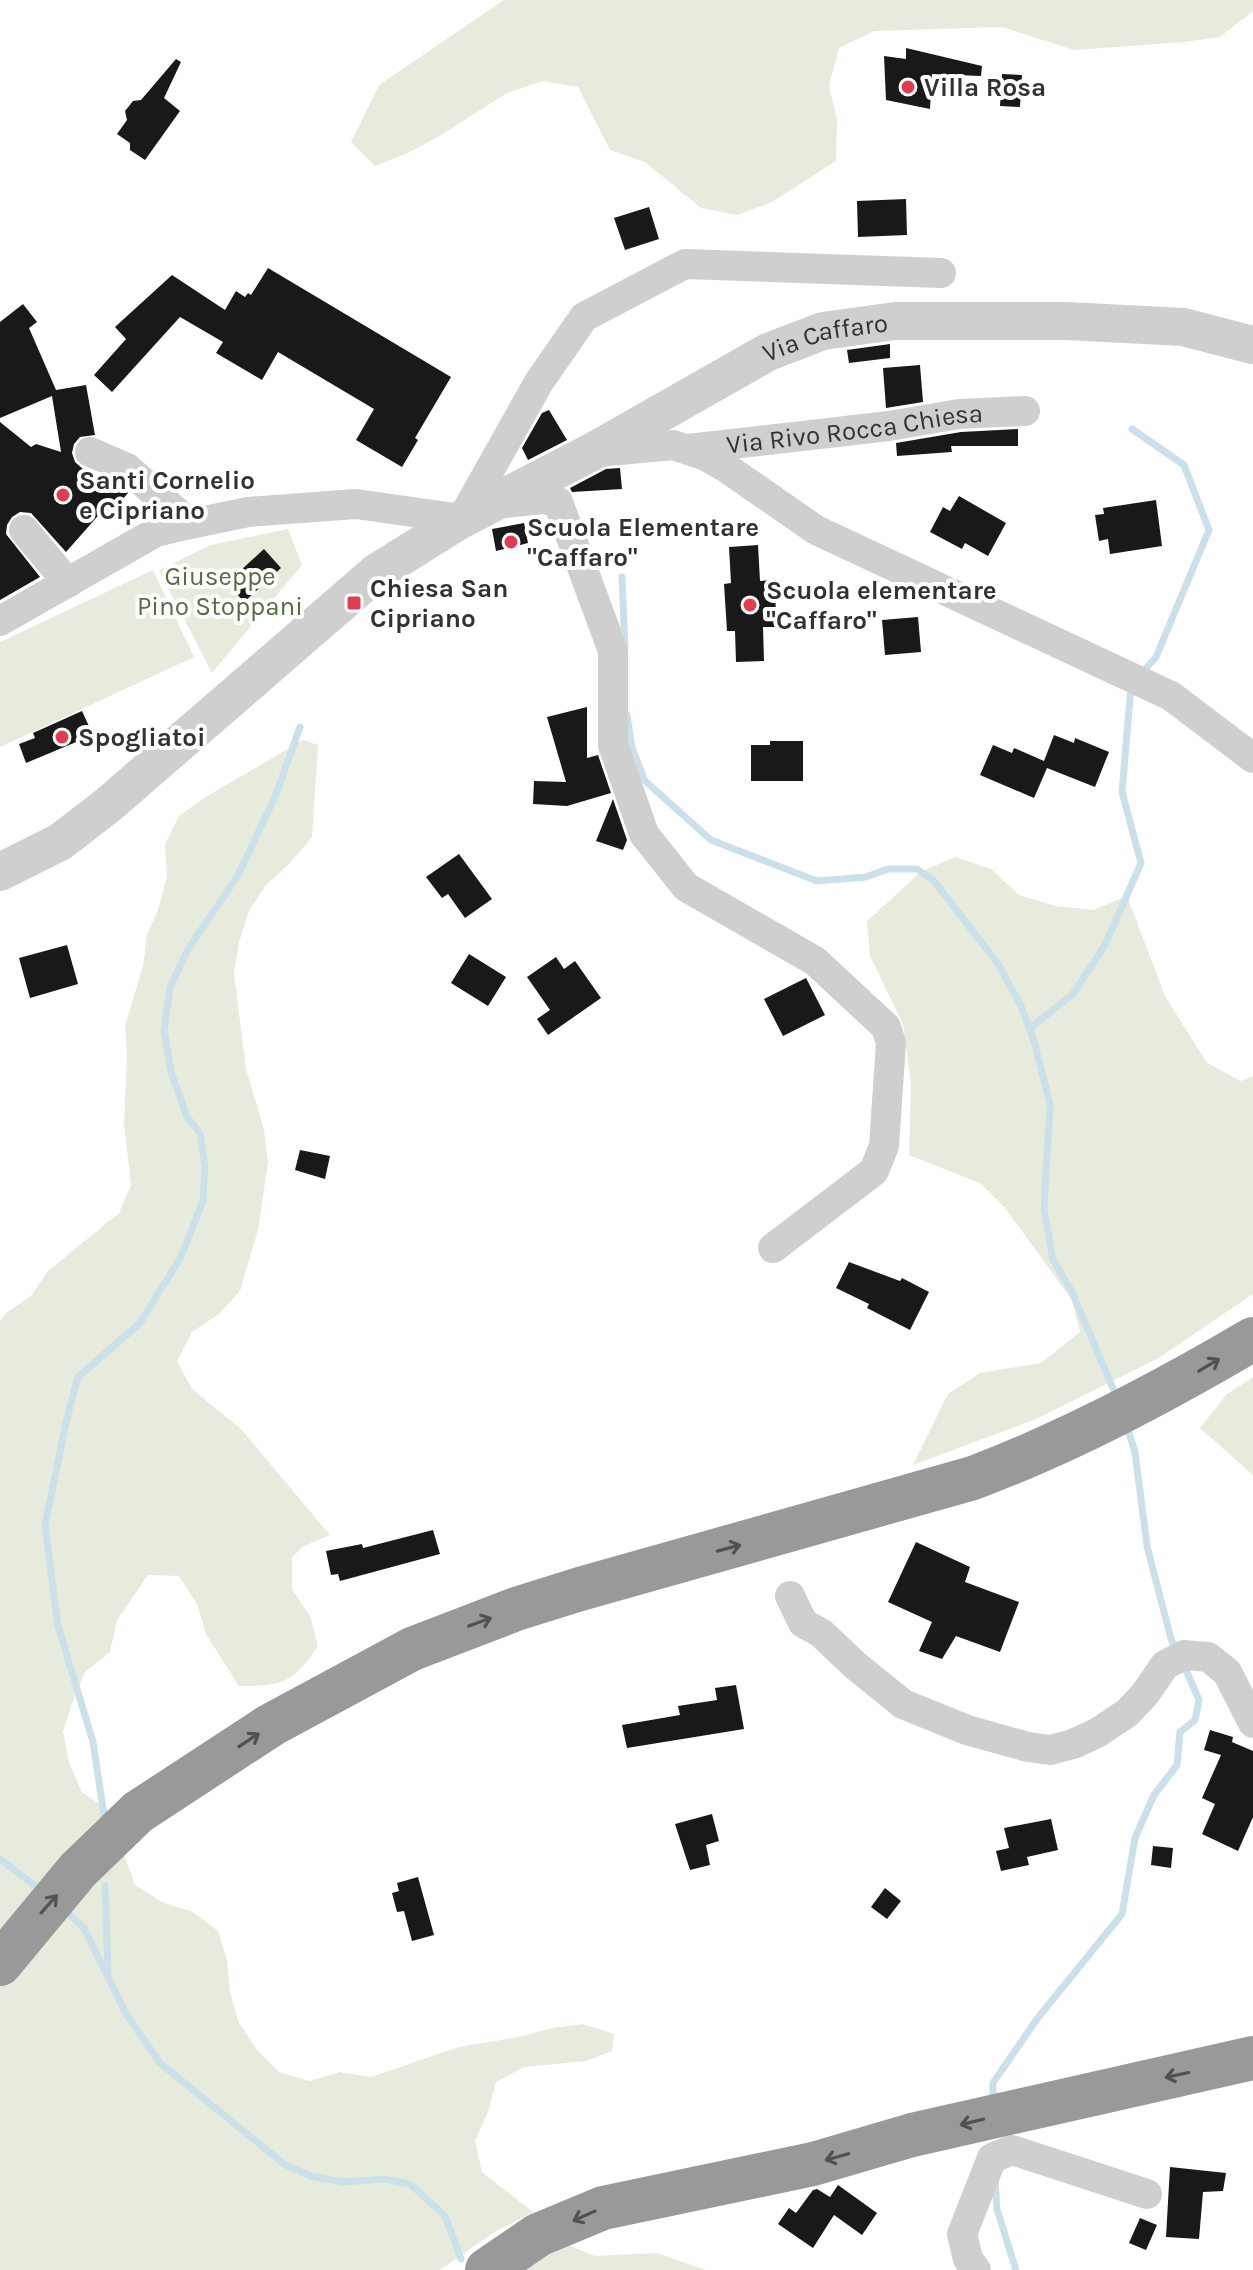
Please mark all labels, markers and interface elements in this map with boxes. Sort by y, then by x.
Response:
place label: Villa Rosa [924,72,1046,103]
marker: Villa Rosa [899,78,917,96]
street label: Via Caffaro [758,307,890,369]
street label: Via Rivo Rocca Chiesa [725,398,984,460]
place label: Santi Cornelio e Cipriano [79,465,255,526]
marker: Santi Cornelio e Cipriano [54,486,72,504]
place label: Scuola Elementare "Caffaro" [527,512,759,573]
marker: Scuola Elementare "Caffaro" [502,533,520,551]
park label: Giuseppe Pino Stoppani [137,561,303,622]
place label: Chiesa San Cipriano [370,573,508,634]
place label: Scuola elementare "Caffaro" [766,575,997,636]
marker: Chiesa San Cipriano [345,594,363,612]
marker: Scuola elementare "Caffaro" [741,596,759,614]
place label: Spogliatoi [78,722,205,753]
marker: Spogliatoi [53,728,71,746]
one-way arrow [1197,1357,1220,1373]
one-way arrow [715,1539,741,1554]
one-way arrow [467,1614,492,1629]
one-way arrow [237,1732,260,1748]
one-way arrow [40,1894,58,1914]
one-way arrow [1165,2068,1190,2083]
one-way arrow [960,2115,986,2130]
one-way arrow [825,2150,851,2165]
one-way arrow [573,2209,597,2224]

